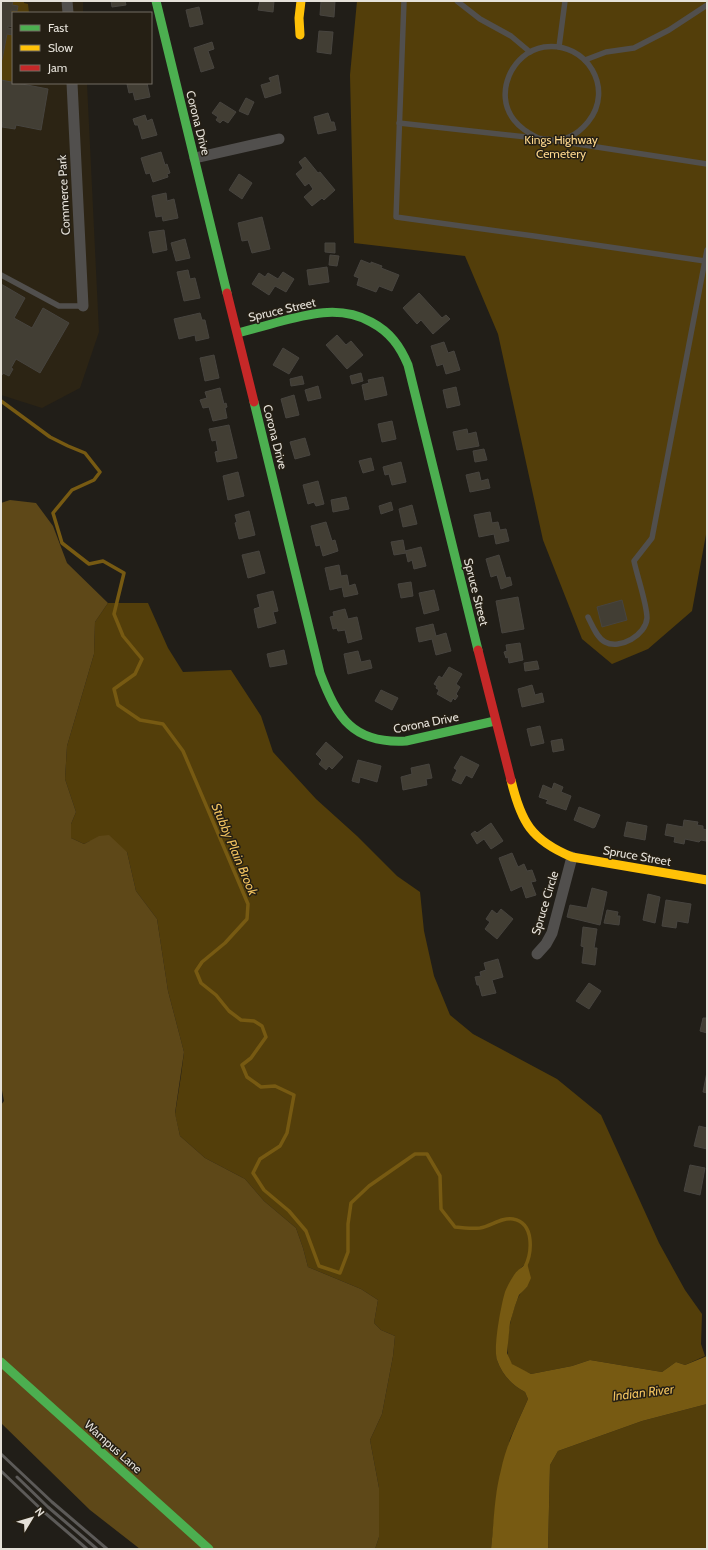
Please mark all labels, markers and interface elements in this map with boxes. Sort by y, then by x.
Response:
legend [12,12,152,84]
text: Fast [48,20,68,35]
text: Slow [48,40,73,55]
text: Jam [47,60,67,75]
street label: Corona Drive [183,89,214,157]
park label: Kings Highway Cemetery [524,132,598,161]
street label: Commerce Park [54,154,73,236]
street label: Spruce Street [247,294,317,325]
street label: Corona Drive [260,403,291,471]
street label: Spruce Street [461,557,492,627]
street label: Corona Drive [392,709,460,736]
water label: Stubby Plain Brook [208,801,262,898]
street label: Spruce Street [602,842,672,869]
street label: Spruce Circle [528,869,561,937]
water label: Indian River [612,1380,675,1404]
street label: Wampus Lane [81,1417,145,1476]
north arrow [12,1498,52,1538]
text: N [32,1504,48,1519]

